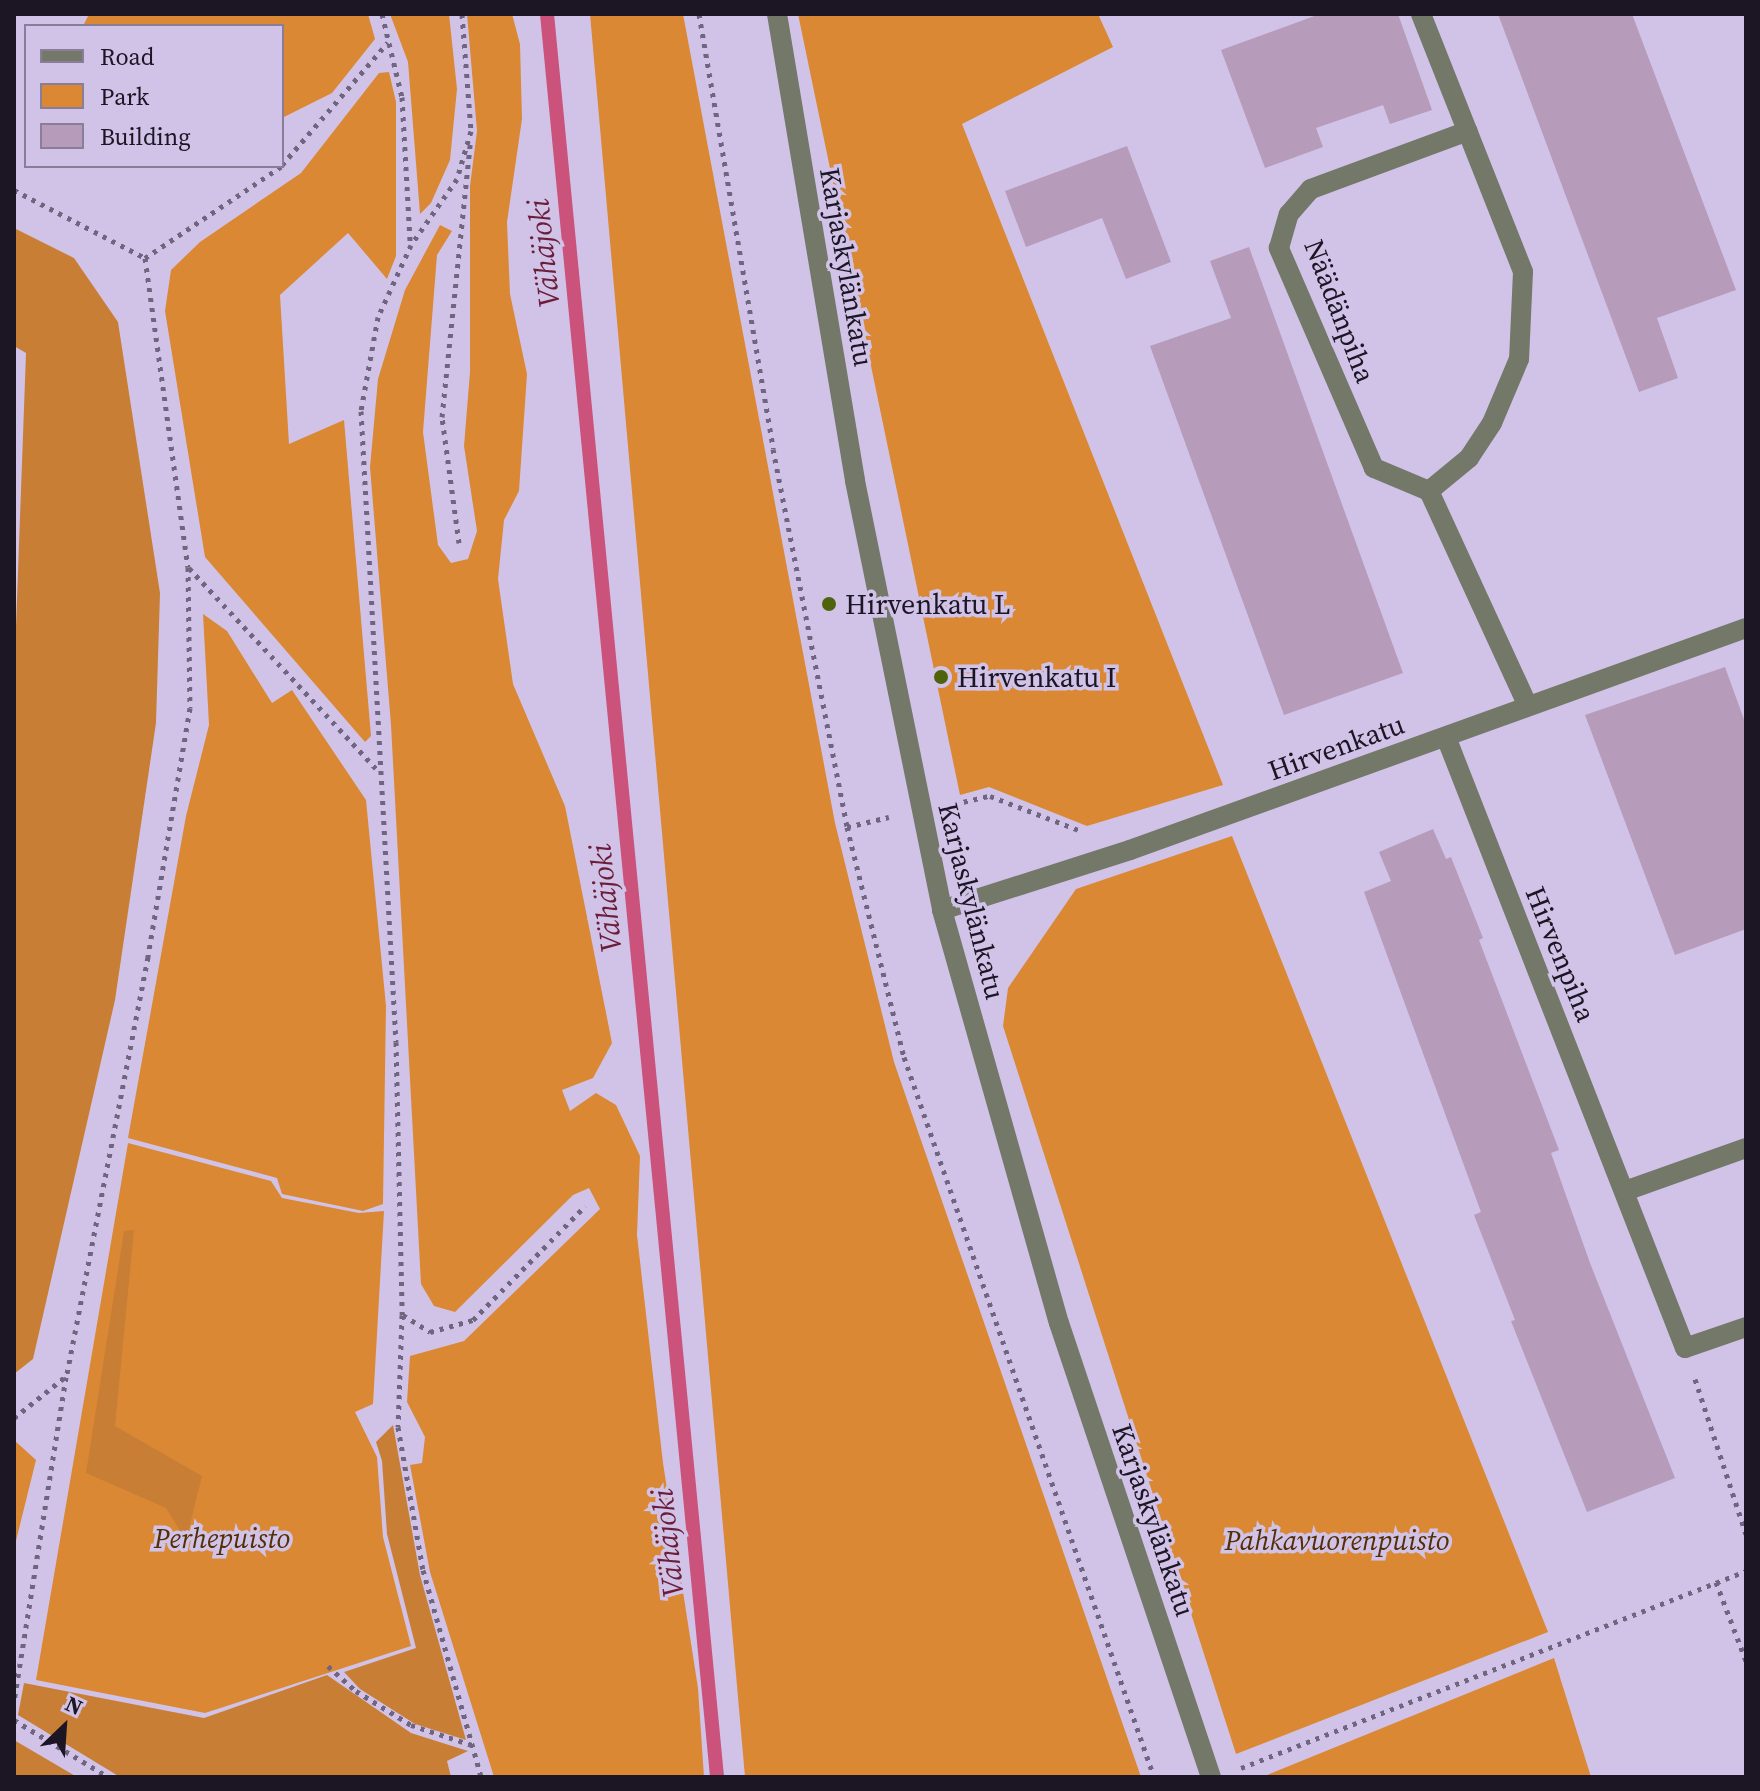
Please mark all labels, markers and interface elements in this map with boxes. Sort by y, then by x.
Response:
legend [24,24,284,168]
text: Road [100,40,154,73]
text: Park [100,80,149,113]
text: Building [100,120,191,153]
street label: Karjaskylänkatu [813,165,881,369]
water label: Vähäjoki [520,197,568,309]
street label: Näädänpiha [1297,235,1383,387]
place label: Hirvenkatu L [845,587,1011,621]
marker: Hirvenkatu L [820,595,838,613]
place label: Hirvenkatu I [957,660,1116,694]
marker: Hirvenkatu I [932,668,950,686]
street label: Hirvenkatu [1263,707,1409,787]
street label: Karjaskylänkatu [931,799,1013,1003]
water label: Vähäjoki [582,842,630,954]
street label: Hirvenpiha [1519,882,1603,1026]
street label: Karjaskylänkatu [1105,1419,1203,1621]
water label: Vähäjoki [644,1487,692,1599]
park label: Perhepuisto [154,1521,290,1555]
park label: Pahkavuorenpuisto [1225,1523,1449,1557]
north arrow [24,1687,104,1767]
text: N [61,1688,88,1722]

